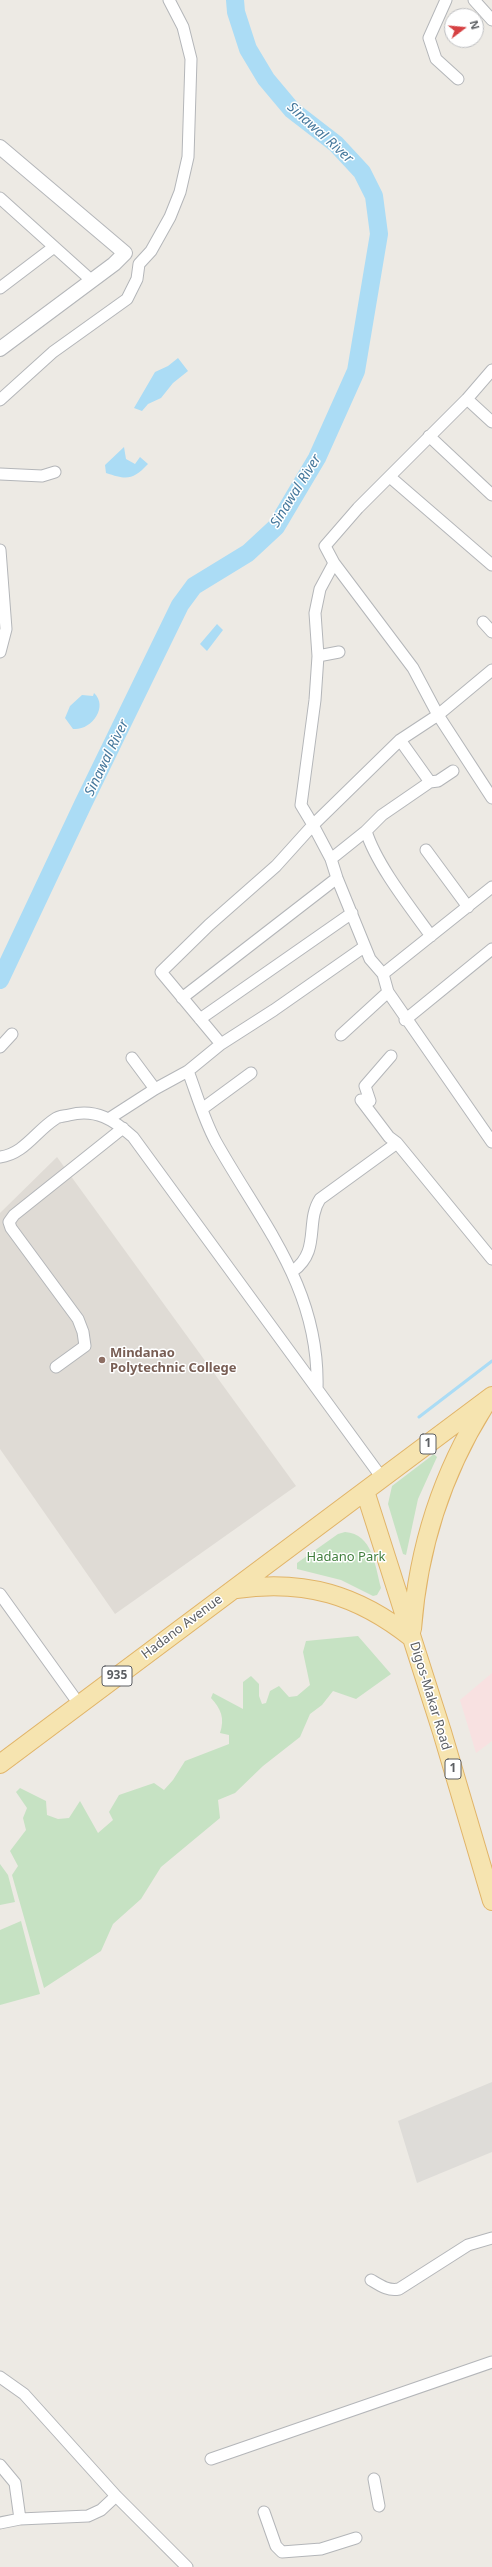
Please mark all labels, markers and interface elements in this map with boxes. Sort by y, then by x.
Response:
north arrow [444,8,484,48]
text: N [467,18,483,31]
water label: Sinawal River [284,99,356,167]
water label: Sinawal River [267,451,325,531]
water label: Sinawal River [81,717,133,799]
place label: Mindanao Polytechnic College [110,1345,236,1376]
marker: Mindanao Polytechnic College [97,1355,107,1365]
road number: 1 [420,1434,436,1454]
park label: Hadano Park [307,1549,385,1565]
street label: Hadano Avenue [139,1592,225,1662]
street label: Digos-Makar Road [406,1640,454,1752]
road number: 935 [102,1666,132,1686]
road number: 1 [445,1759,461,1779]

